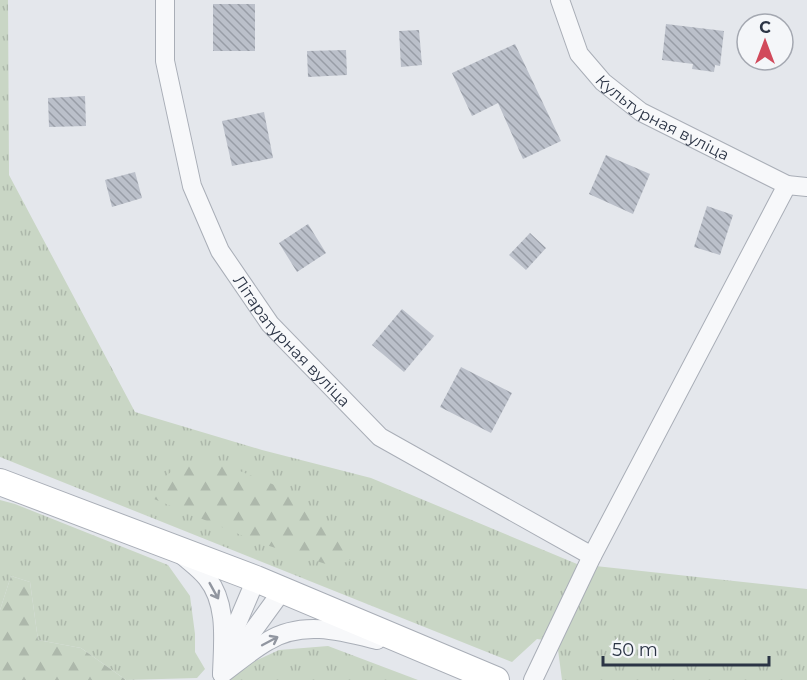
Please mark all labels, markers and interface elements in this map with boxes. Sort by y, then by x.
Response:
north arrow [735,12,795,72]
text: С [759,18,771,37]
street label: Культурная вуліца [591,71,732,165]
street label: Літаратурная вуліца [229,271,354,411]
one-way arrow [209,582,221,599]
scale bar [603,629,770,667]
one-way arrow [261,635,279,646]
text: 50 m [612,639,658,661]

